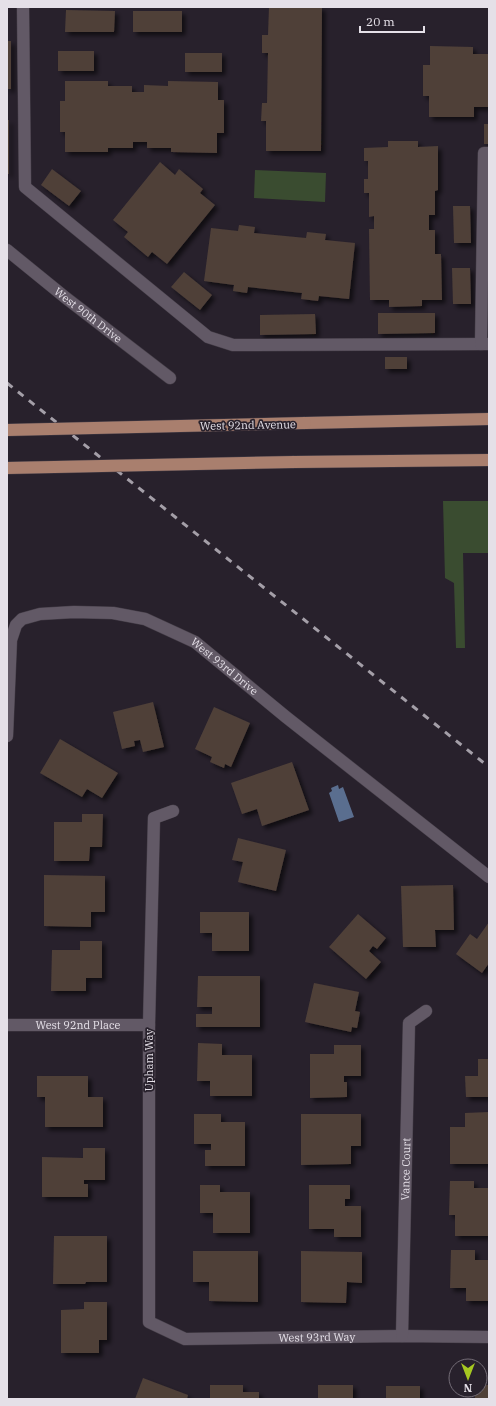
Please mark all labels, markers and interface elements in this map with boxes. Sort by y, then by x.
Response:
scale bar [360,8,424,34]
text: 20 m [366,14,395,29]
street label: West 90th Drive [51,284,125,346]
street label: West 92nd Avenue [200,417,296,433]
street label: West 93rd Drive [188,635,261,698]
street label: West 92nd Place [35,1018,121,1032]
street label: Upham Way [142,1029,156,1091]
street label: Vance Court [398,1137,413,1201]
street label: West 93rd Way [278,1330,356,1345]
north arrow [448,1358,488,1398]
text: N [463,1381,472,1395]

